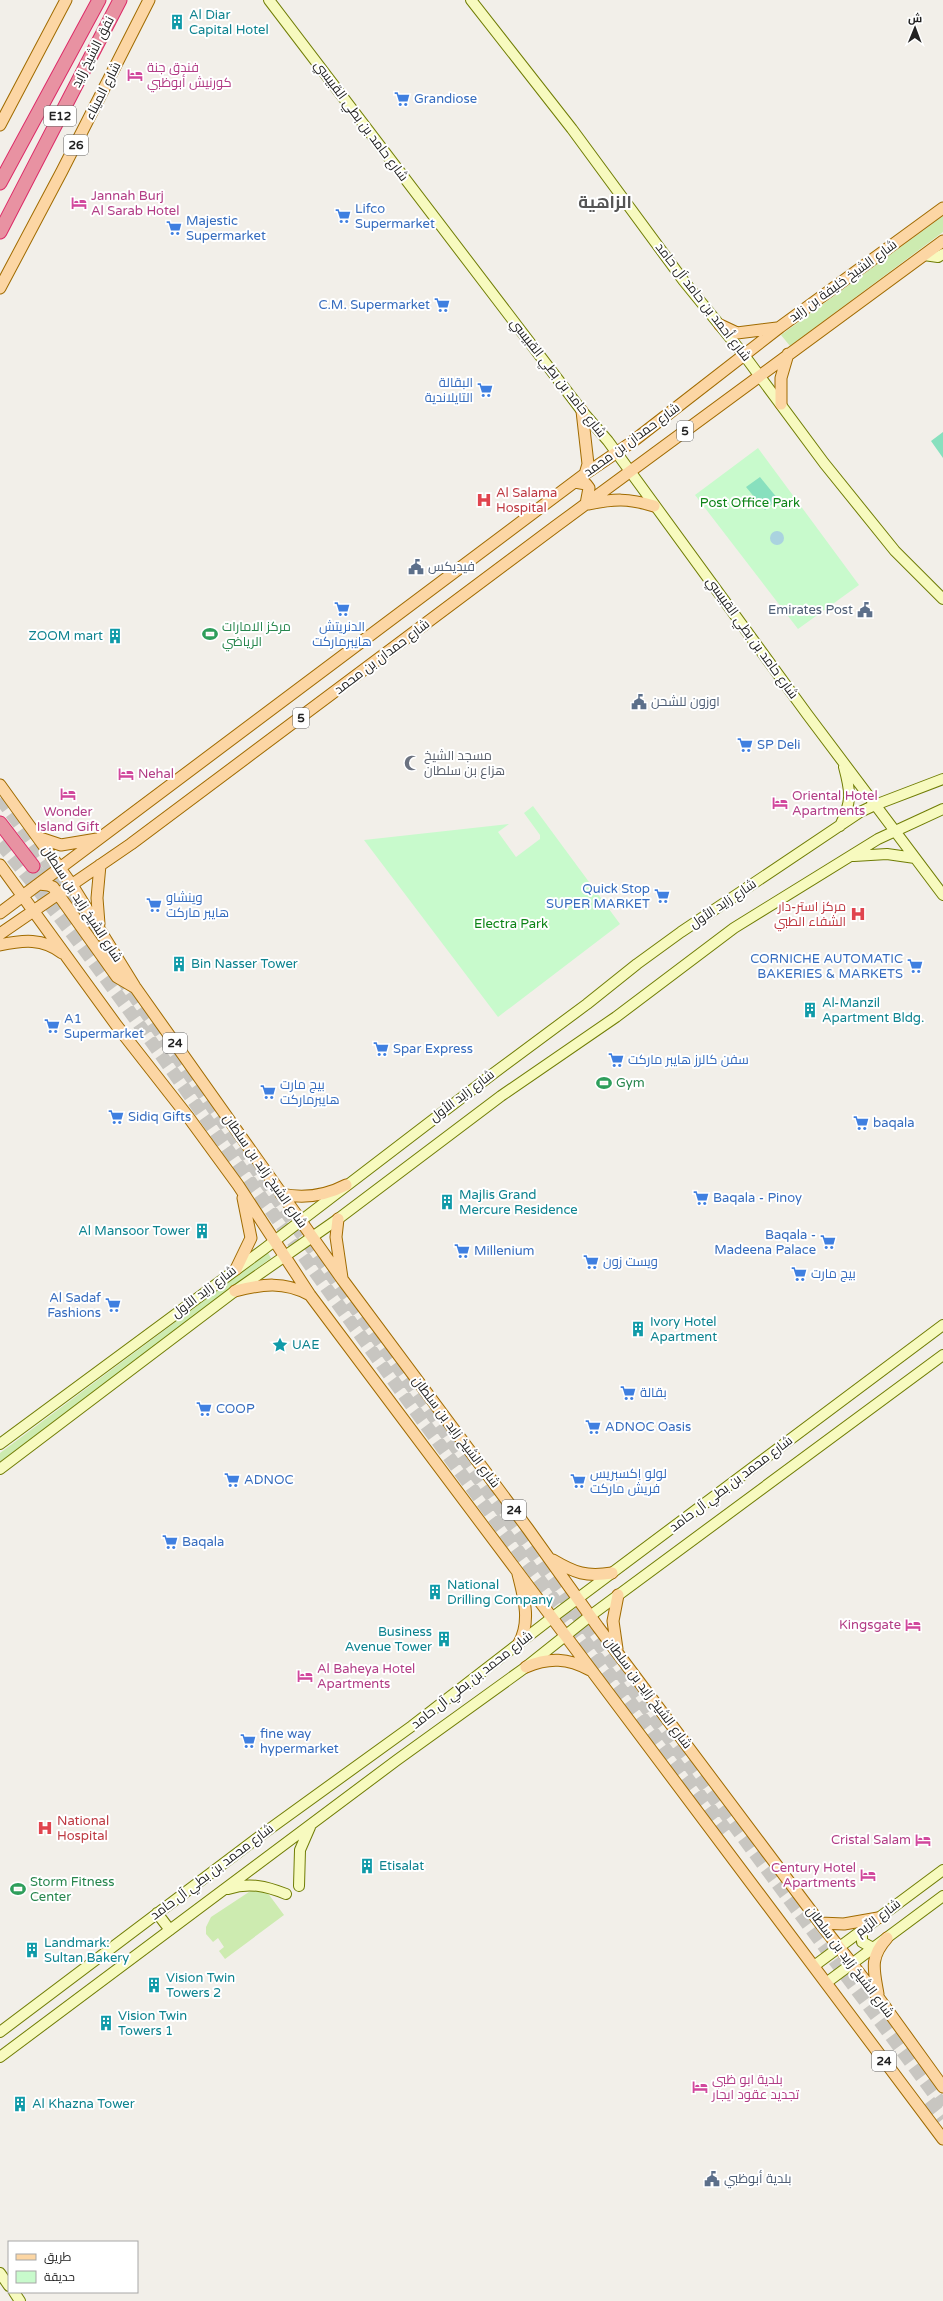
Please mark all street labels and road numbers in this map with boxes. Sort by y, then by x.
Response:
street label: نفق الشيخ زايد [68,14,118,90]
street label: شارع حامد بن بطي القبيسي [309,58,412,186]
street label: شارع الميناء [82,59,124,123]
road number: E12 [44,106,76,126]
road number: 26 [64,135,88,155]
street label: شارع الشيخ خليفة بن زايد [786,236,900,326]
street label: شارع أحمد بن حامد آل حامد [652,239,755,364]
street label: شارع حامد بن بطي القبيسي [505,315,609,442]
street label: شارع حمدان بن محمد [581,400,683,480]
road number: 5 [677,421,693,441]
street label: شارع حامد بن بطي القبيسي [701,574,802,703]
street label: شارع حمدان بن محمد [331,616,433,698]
road number: 5 [293,708,309,728]
street label: شارع الشيخ زايد بن سلطان [38,843,126,965]
street label: شارع زايد الأول [687,876,759,932]
road number: 24 [163,1033,187,1053]
street label: شارع زايد الأول [426,1066,498,1126]
street label: شارع الشيخ زايد بن سلطان [219,1111,311,1231]
street label: شارع زايد الأول [168,1262,240,1322]
street label: شارع الشيخ زايد بن سلطان [409,1373,503,1491]
street label: شارع محمد بن بطي آل حامد [666,1433,797,1537]
road number: 24 [502,1500,526,1520]
street label: شارع محمد بن بطي آل حامد [408,1628,537,1734]
street label: شارع الشيخ زايد بن سلطان [601,1634,695,1752]
street label: شارع محمد بن بطي آل حامد [147,1821,278,1925]
street label: شارع الرِّيم [852,1896,904,1941]
street label: شارع الشيخ زايد بن سلطان [803,1903,897,2021]
road number: 24 [872,2051,896,2071]

